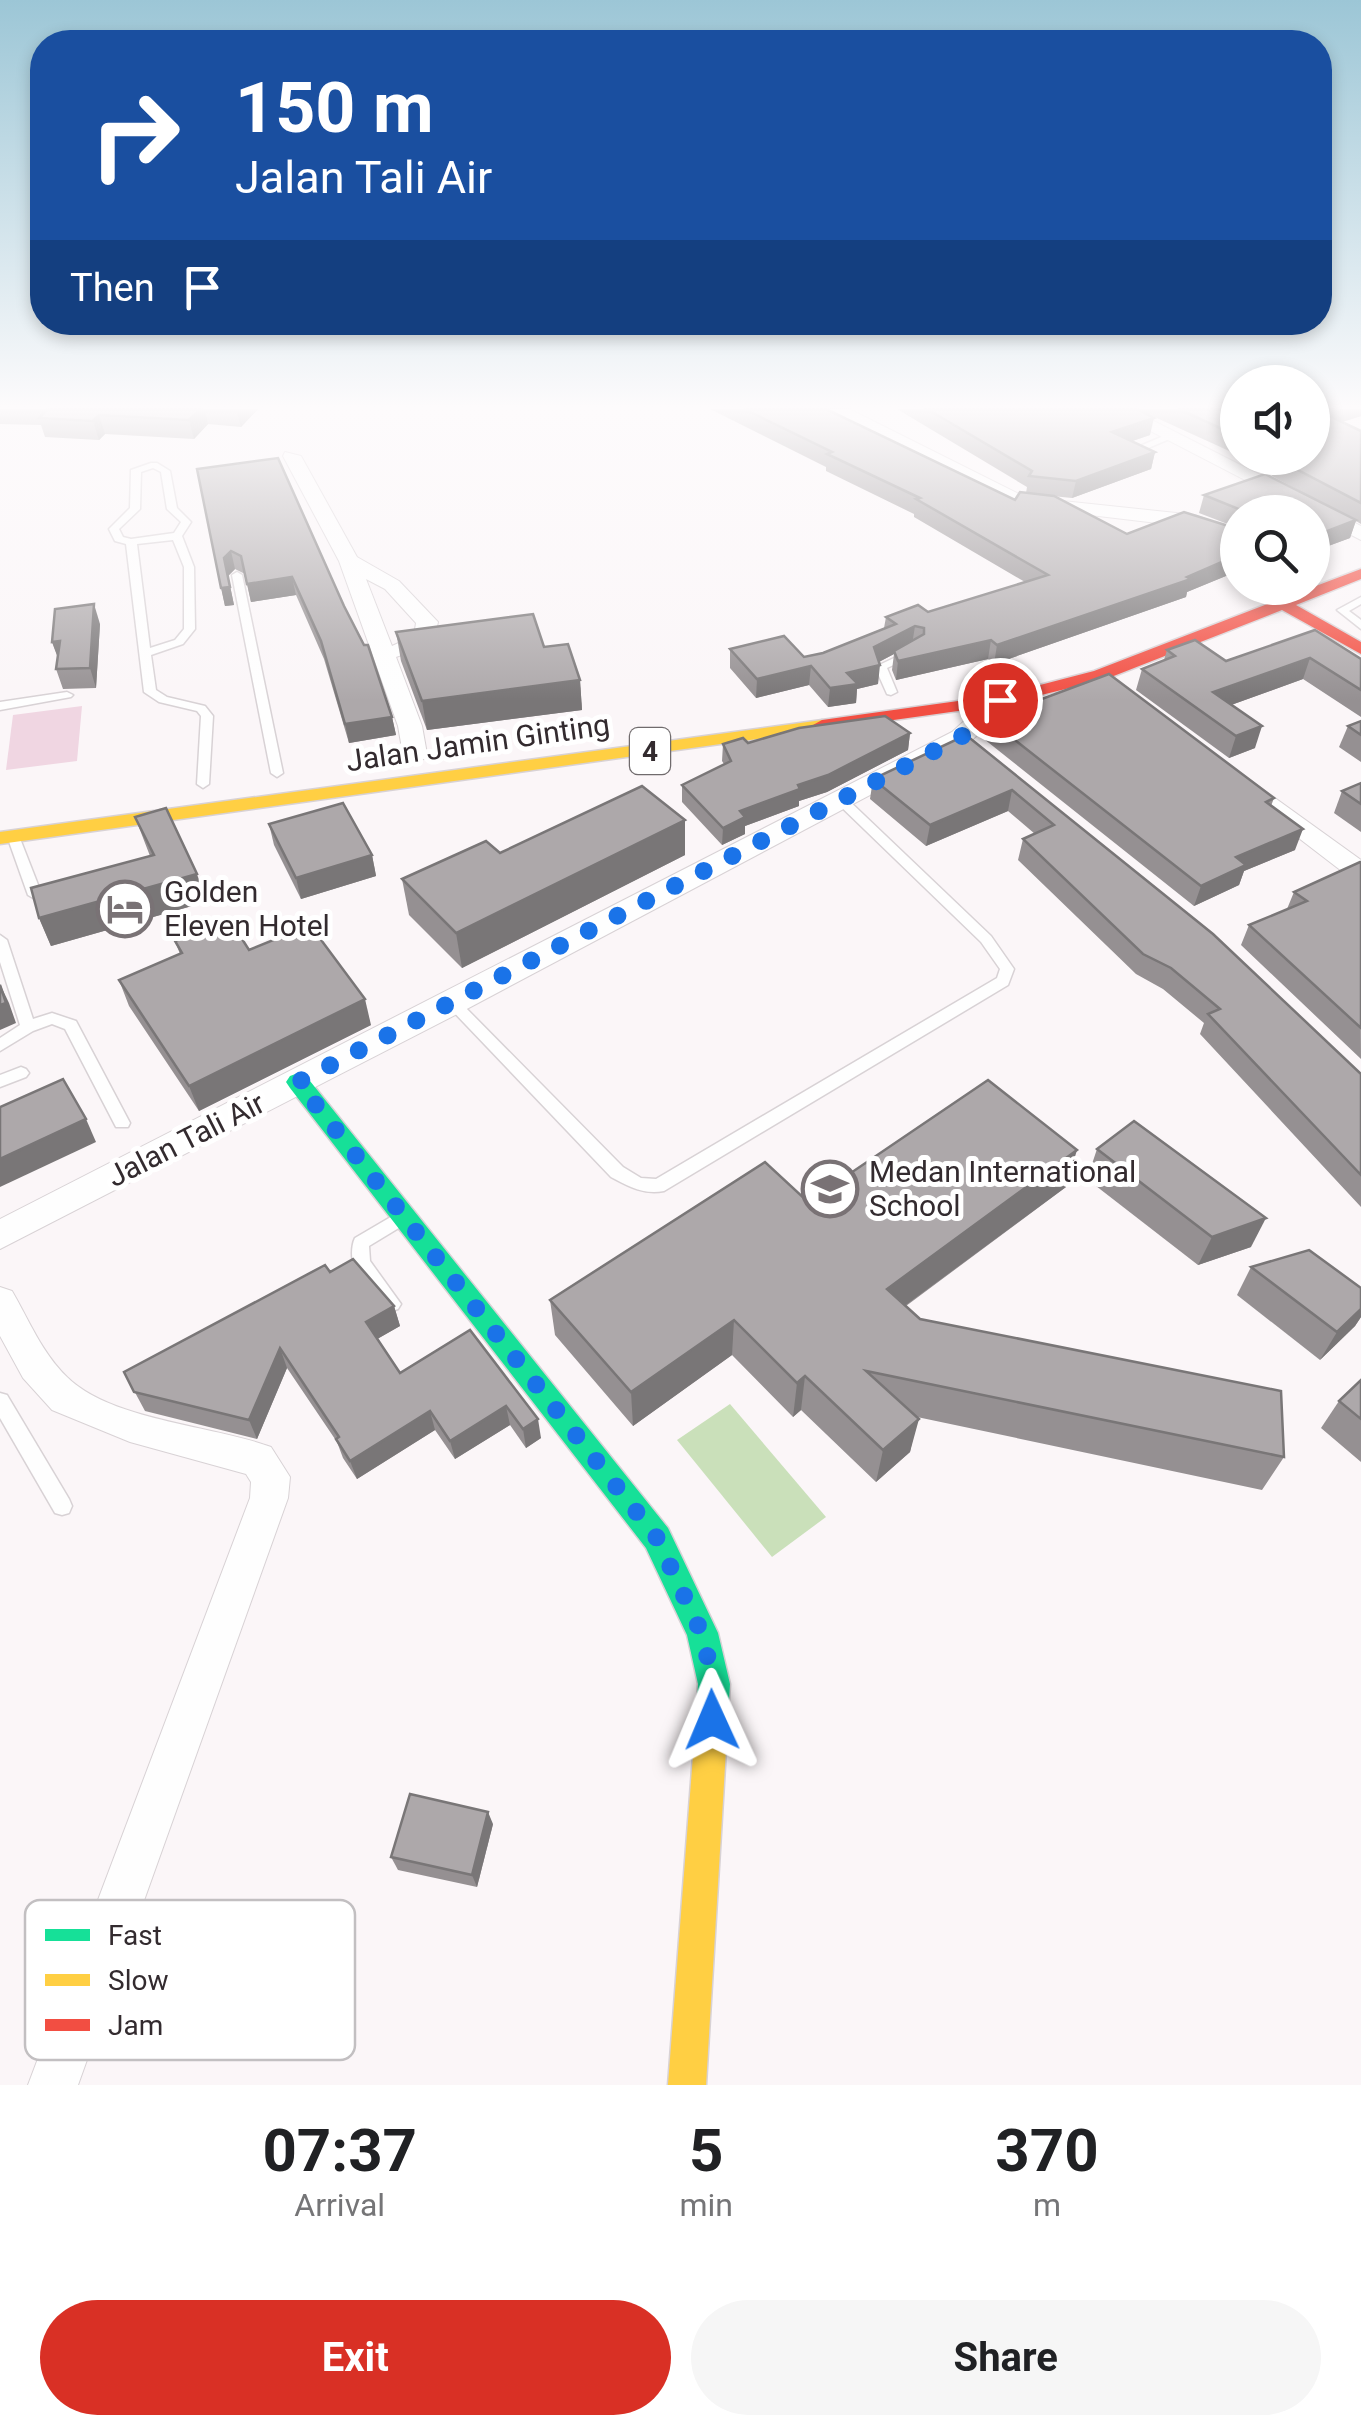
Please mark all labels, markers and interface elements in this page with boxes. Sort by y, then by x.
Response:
text: 150 m [235,67,434,149]
icon: right [70,70,200,200]
text: Jalan Tali Air [235,151,492,204]
icon: arrive [175,260,230,315]
text: Then [70,266,155,310]
map controls [1220,365,1330,605]
button: sound [1220,365,1330,475]
button: search [1220,495,1330,605]
pin [958,658,1043,743]
icon: arrive [973,673,1028,728]
street label: Jalan Jamin Ginting [344,707,612,778]
road number: 4 [630,728,670,774]
place label: Golden Eleven Hotel [164,874,330,943]
hotel icon: Golden Eleven Hotel [95,879,155,939]
street label: Jalan Tali Air [101,1085,270,1194]
place label: Medan International School [869,1154,1136,1223]
school or university icon: Medan International School [800,1159,860,1219]
position arrow [660,1668,764,1772]
legend [25,1900,355,2060]
text: Fast [108,1919,162,1952]
text: Slow [108,1964,168,1997]
text: Jam [108,2009,163,2042]
text: 07:37 [262,2115,417,2186]
text: 5 [689,2115,723,2186]
text: 370 [995,2115,1099,2186]
text: Arrival [294,2186,385,2224]
text: min [679,2186,733,2224]
text: m [1033,2186,1061,2224]
button: Exit [40,2300,671,2415]
button: Share [691,2300,1321,2415]

